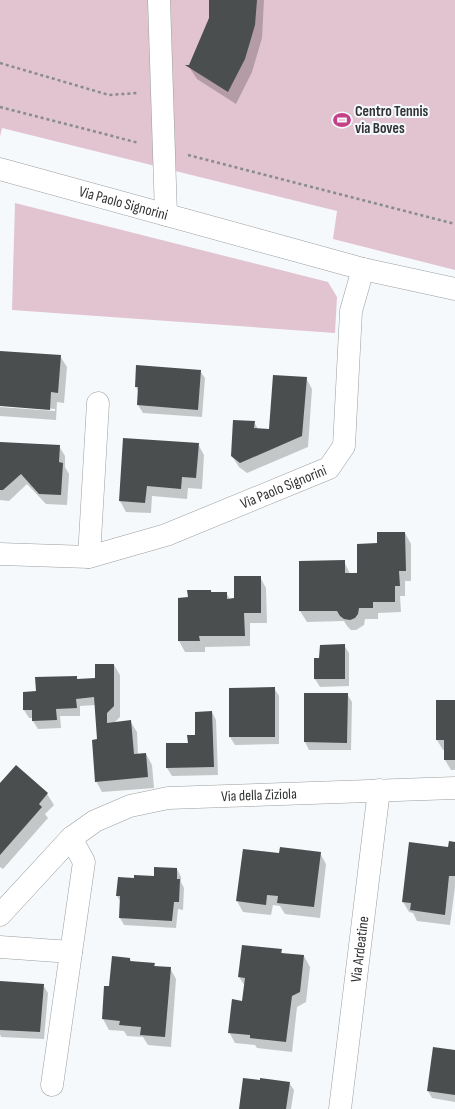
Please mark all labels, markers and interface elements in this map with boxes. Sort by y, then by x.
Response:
place label: Centro Tennis via Boves [355,102,428,138]
sports icon: Centro Tennis via Boves [332,110,352,130]
street label: Via Paolo Signorini [77,182,170,224]
street label: Via Paolo Signorini [237,461,329,513]
street label: Via della Ziziola [221,784,297,806]
street label: Via Ardeatine [346,915,373,983]

